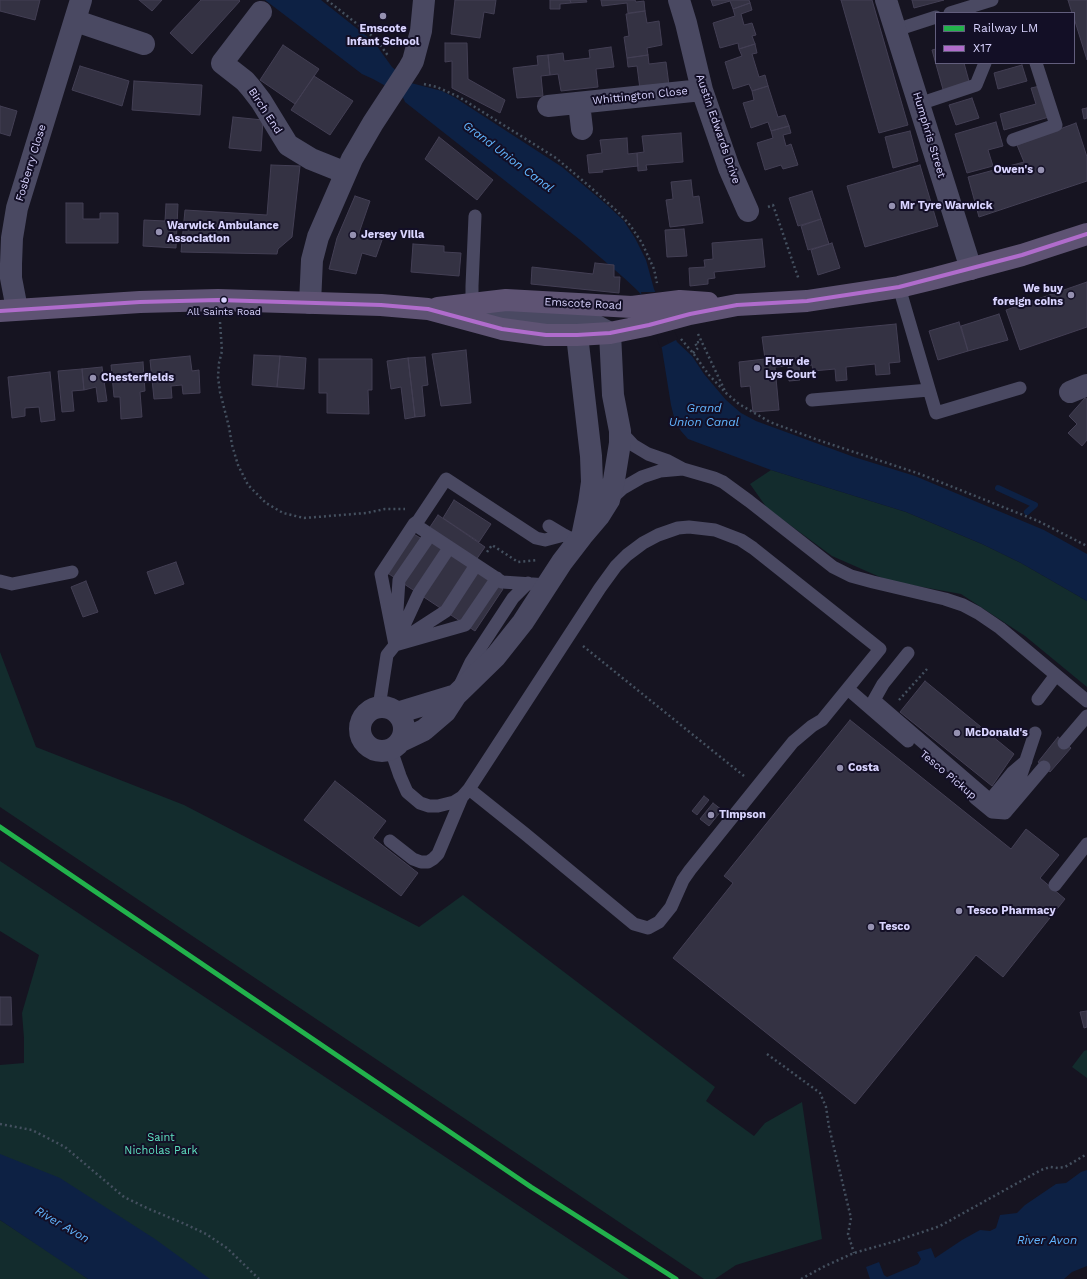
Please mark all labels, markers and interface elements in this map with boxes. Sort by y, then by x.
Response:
marker: Emscote Infant School [378,11,388,21]
legend [935,12,1075,64]
text: Railway LM [973,21,1038,35]
place label: Emscote Infant School [347,22,419,48]
text: X17 [973,41,992,55]
street label: Austin Edwards Drive [693,73,743,185]
street label: Whittington Close [592,84,688,108]
street label: Birch End [245,86,285,136]
street label: Humphris Street [910,90,948,180]
water label: Grand Union Canal [460,118,556,196]
street label: Fosberry Close [13,123,49,203]
place label: Owen's [994,163,1033,177]
marker: Owen's [1036,165,1046,175]
place label: Mr Tyre Warwick [900,199,993,213]
marker: Mr Tyre Warwick [887,201,897,211]
place label: Warwick Ambulance Association [167,219,279,245]
marker: Warwick Ambulance Association [154,227,164,237]
place label: Jersey Villa [361,228,424,242]
marker: Jersey Villa [348,230,358,240]
place label: We buy foreign coins [993,282,1063,308]
marker: We buy foreign coins [1066,290,1076,300]
marker: All Saints Road [219,295,229,305]
street label: Emscote Road [544,295,622,313]
place label: All Saints Road [187,306,261,318]
place label: Fleur de Lys Court [765,355,816,381]
marker: Fleur de Lys Court [752,363,762,373]
place label: Chesterfields [101,371,174,385]
marker: Chesterfields [88,373,98,383]
water label: Grand Union Canal [669,401,739,429]
place label: McDonald's [965,726,1028,740]
marker: McDonald's [952,728,962,738]
street label: Tesco Pickup [917,748,979,802]
place label: Costa [848,761,879,775]
marker: Costa [835,763,845,773]
place label: Timpson [719,808,766,822]
marker: Timpson [706,810,716,820]
place label: Tesco Pharmacy [967,904,1056,918]
marker: Tesco Pharmacy [954,906,964,916]
place label: Tesco [879,920,910,934]
marker: Tesco [866,922,876,932]
park label: Saint Nicholas Park [124,1131,198,1157]
water label: River Avon [32,1204,92,1246]
water label: River Avon [1017,1233,1077,1247]

